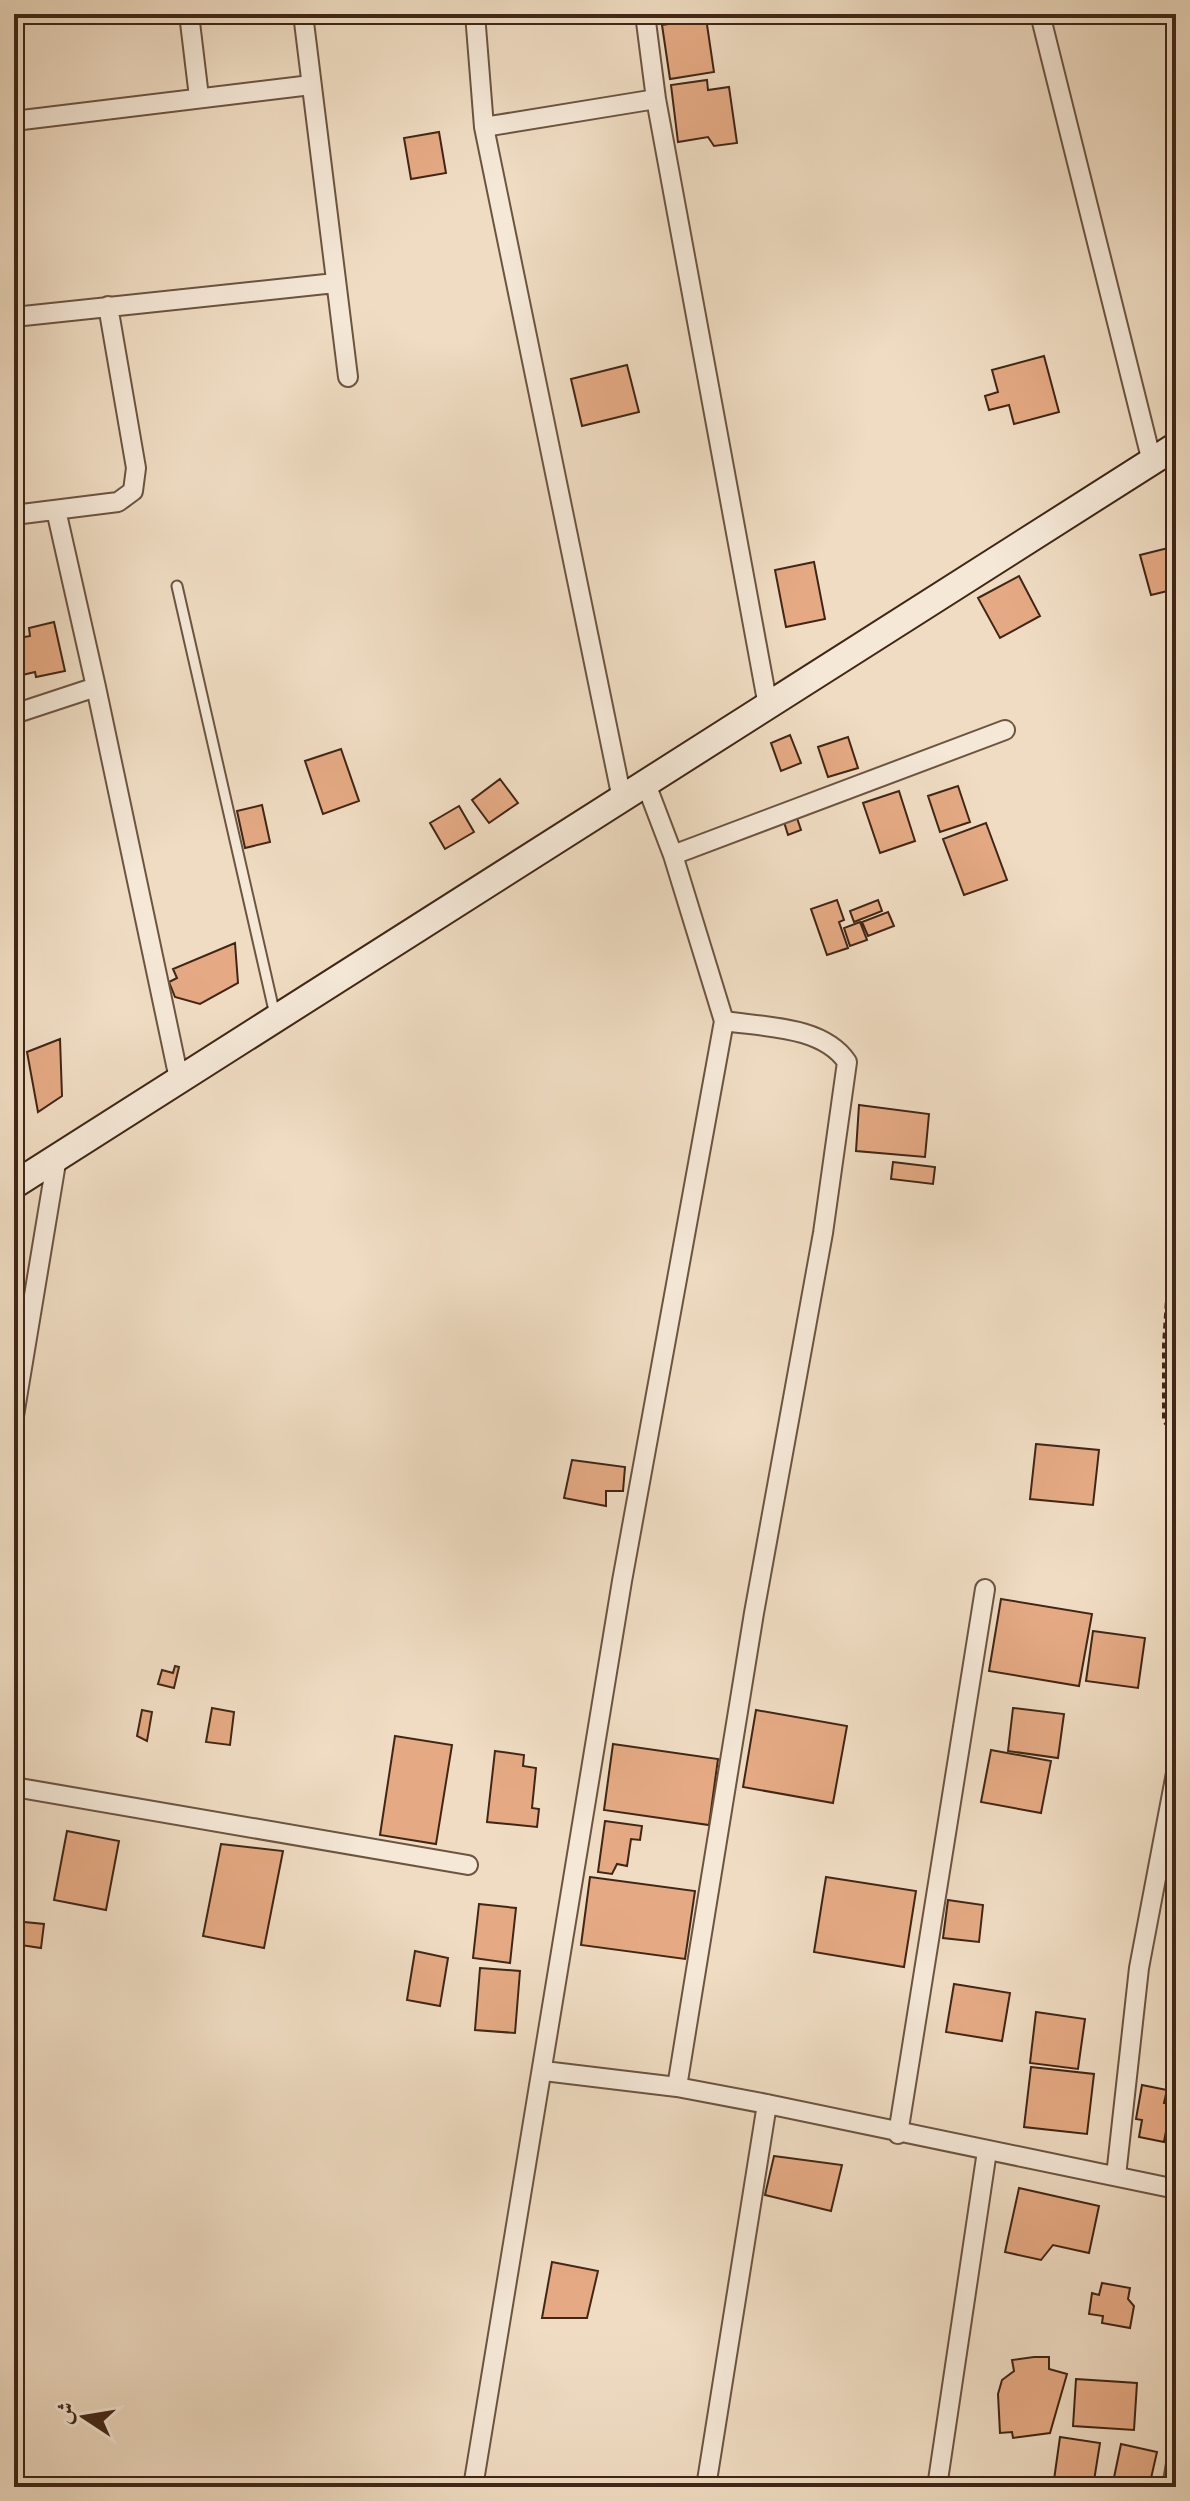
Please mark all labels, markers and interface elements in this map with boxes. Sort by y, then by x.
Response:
north arrow [44,2377,124,2457]
text: ش [49,2399,80,2426]

